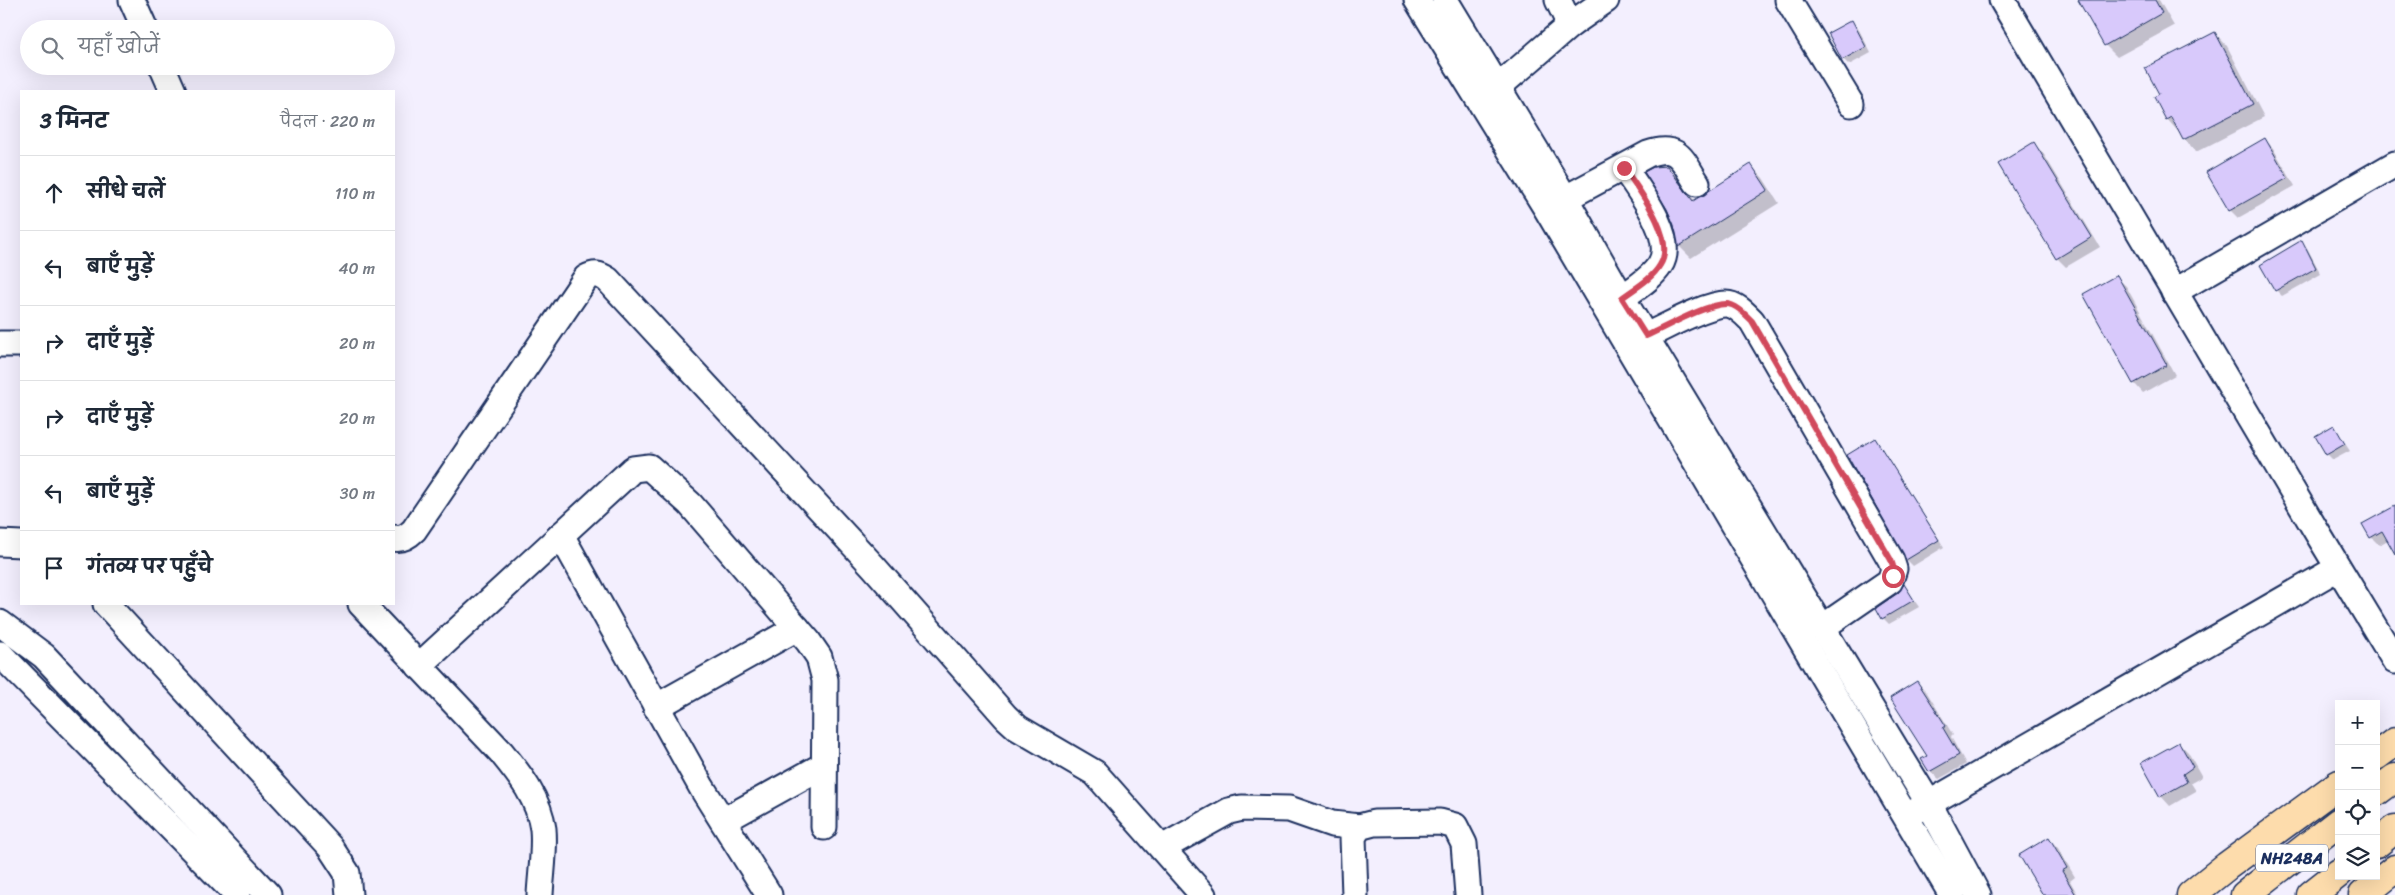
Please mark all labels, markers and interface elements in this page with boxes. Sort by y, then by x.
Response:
search box [20,20,395,75]
text: यहाँ खोजें [78,30,160,63]
icon: search [38,34,66,62]
text: 3 मिनट [40,102,108,140]
text: पैदल · 220 m [280,107,375,136]
route end [1613,157,1636,180]
text: सीधे चलें [87,175,165,208]
icon: ahead [40,179,68,207]
text: 110 m [335,179,375,208]
text: बाएँ मुड़ें [87,250,154,283]
icon: left [40,254,68,282]
text: 40 m [338,254,375,283]
text: दाएँ मुड़ें [87,325,153,358]
icon: right [40,329,68,357]
text: 20 m [339,329,375,358]
text: दाएँ मुड़ें [87,400,153,433]
icon: right [40,404,68,432]
text: 20 m [339,404,375,433]
text: बाएँ मुड़ें [87,475,154,508]
icon: left [40,479,68,507]
text: 30 m [340,479,375,508]
text: गंतव्य पर पहुँचे [87,550,212,583]
icon: arrive [40,554,68,582]
route start [1882,565,1905,588]
map controls [2335,700,2380,880]
button: + [2335,700,2380,745]
button: − [2335,745,2380,790]
button: locate [2335,790,2380,835]
button: layers [2335,835,2380,880]
road number: NH248A [2256,844,2328,871]

